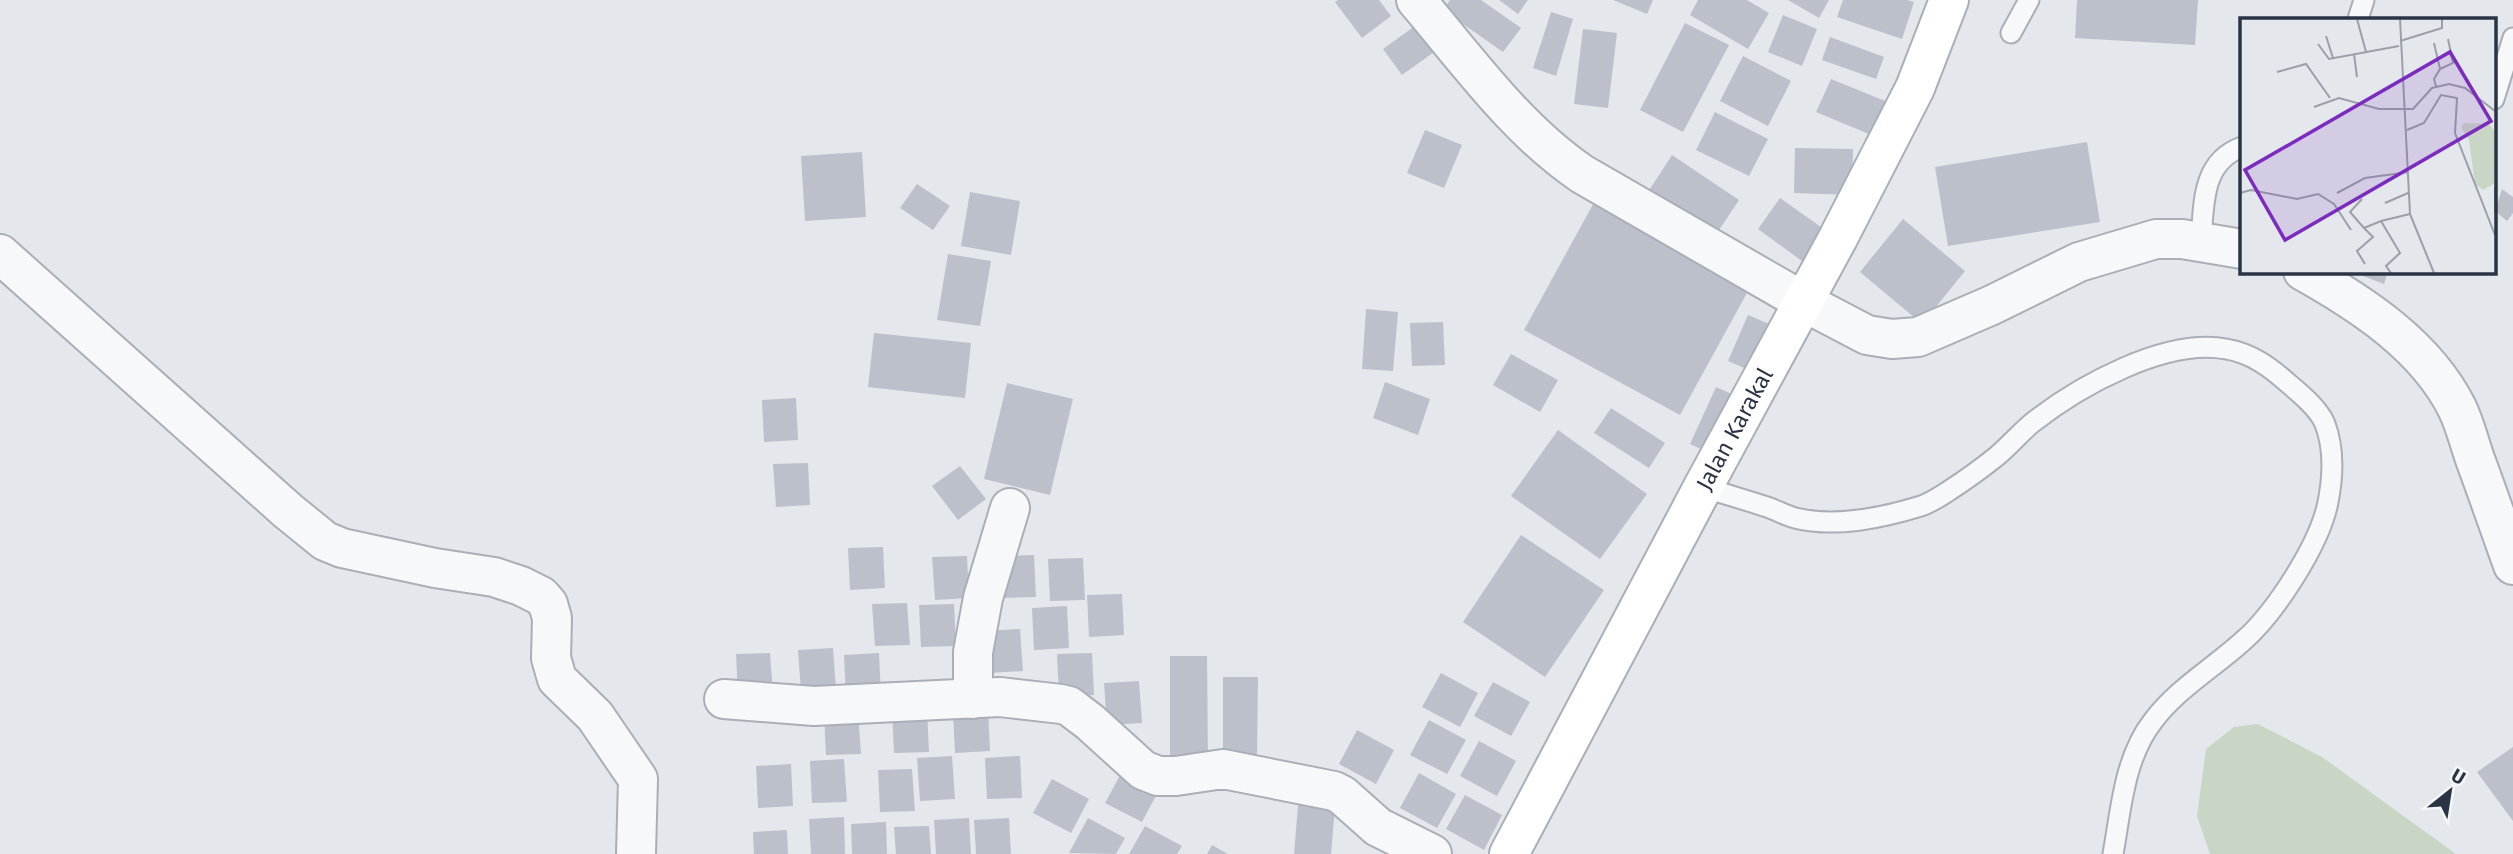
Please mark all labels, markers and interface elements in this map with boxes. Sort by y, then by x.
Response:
inset map [2240,18,2496,273]
street label: Jalan Karakal [1690,363,1779,495]
north arrow [2415,756,2485,826]
text: U [2447,764,2469,790]

